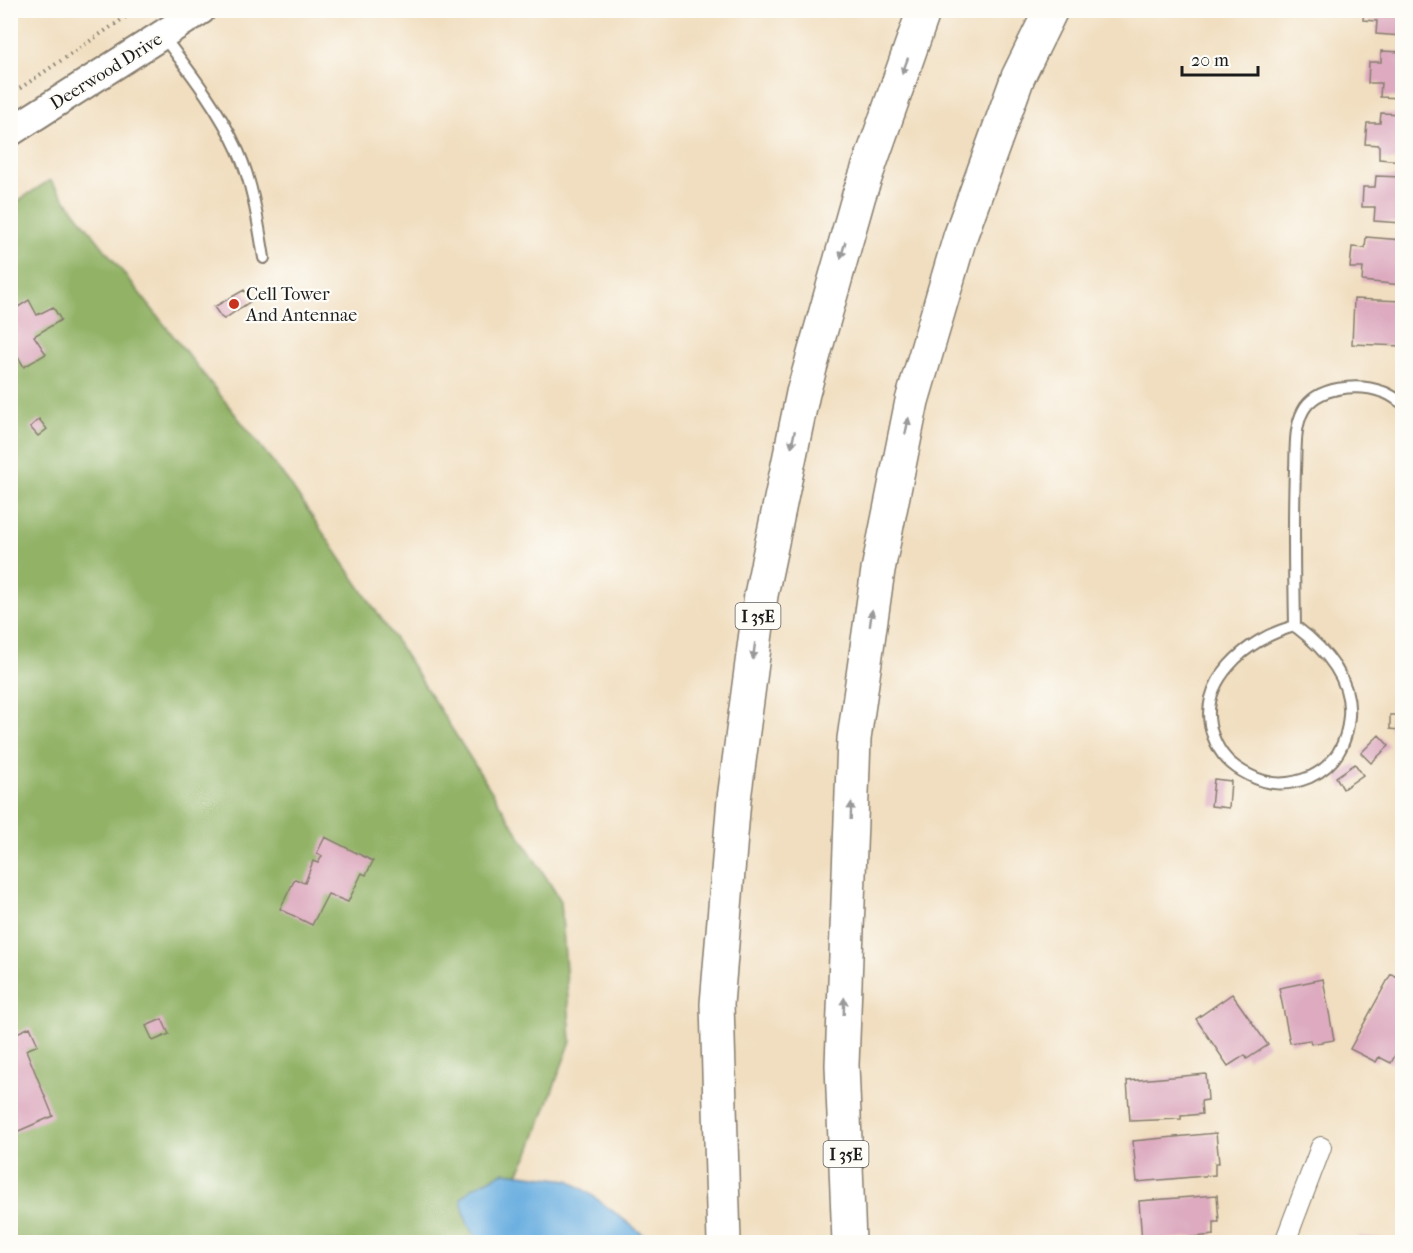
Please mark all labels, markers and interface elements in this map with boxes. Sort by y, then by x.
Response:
street label: Deerwood Drive [46,28,166,114]
scale bar [1182,39,1258,77]
text: 20 m [1191,50,1229,71]
one-way arrow [899,57,909,75]
one-way arrow [838,242,847,260]
place label: Cell Tower And Antennae [245,284,357,326]
marker: Cell Tower And Antennae [227,297,241,311]
one-way arrow [903,416,912,435]
one-way arrow [788,430,797,449]
road number: I 35E [736,603,780,629]
one-way arrow [866,608,876,627]
one-way arrow [749,642,758,661]
one-way arrow [847,802,856,821]
one-way arrow [839,997,849,1016]
road number: I 35E [824,1141,868,1167]

